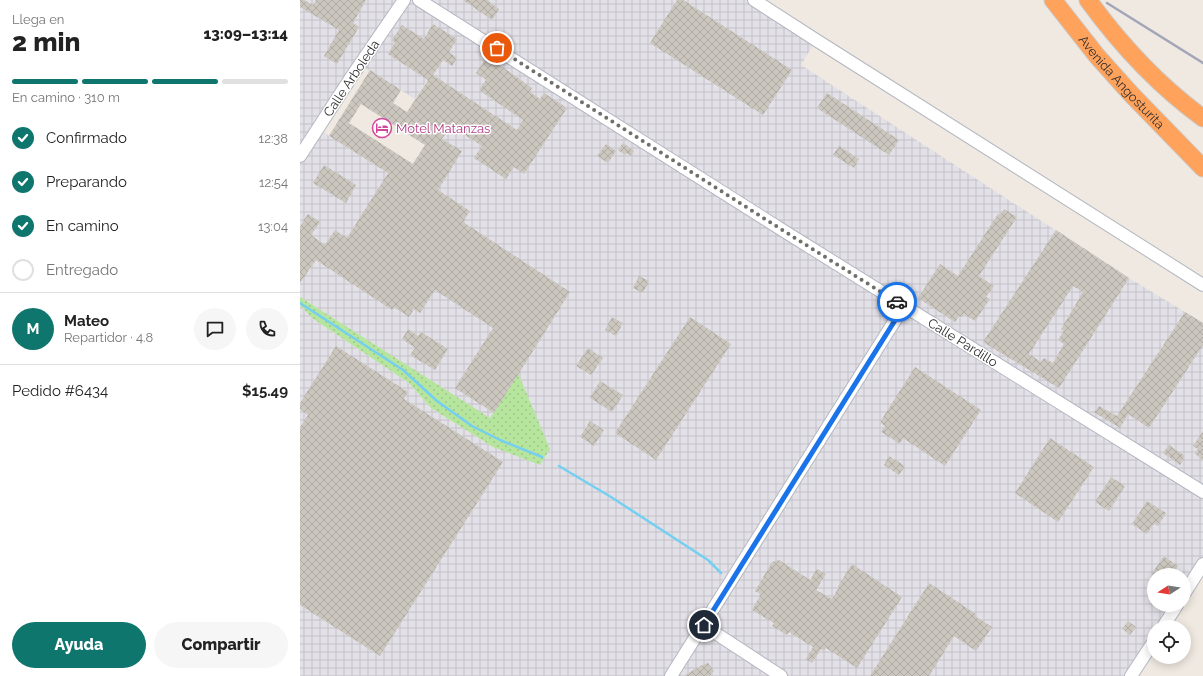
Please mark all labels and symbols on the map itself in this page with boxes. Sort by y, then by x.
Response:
pin [480,31,514,65]
street label: Avenida Angosturita [1076,32,1167,132]
street label: Calle Arboleda [320,37,383,119]
hotel icon: Motel Matanzas [371,117,393,139]
place label: Motel Matanzas [396,121,490,136]
courier [877,282,917,322]
street label: Calle Pardillo [925,315,1001,370]
north arrow [1147,568,1191,612]
pin [687,608,721,642]

